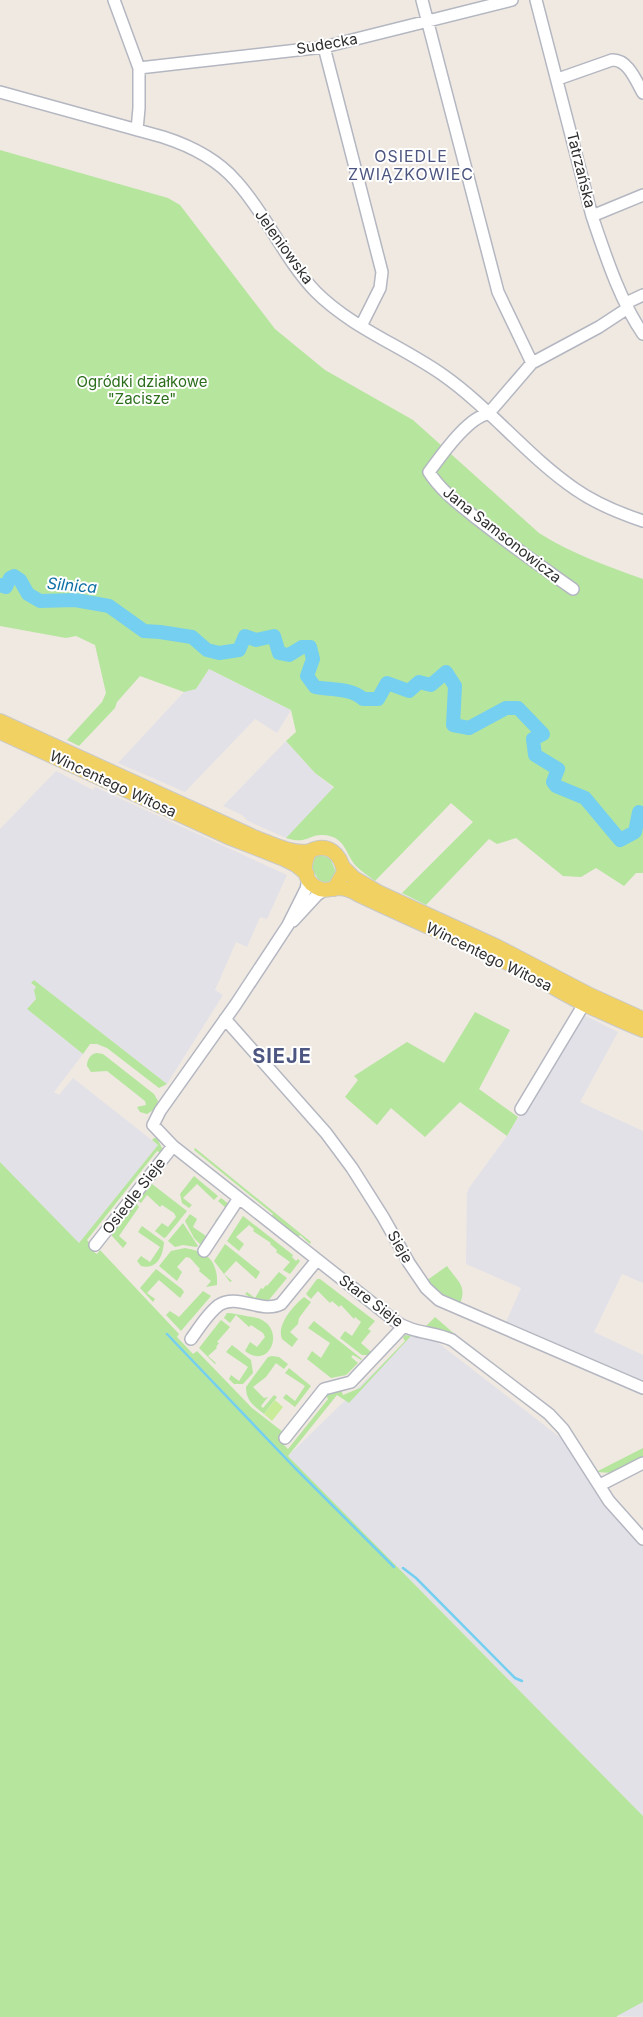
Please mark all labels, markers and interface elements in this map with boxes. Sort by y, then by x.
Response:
street label: Sudecka [295,29,359,58]
street label: Tatrzańska [563,130,600,210]
district label: OSIEDLE ZWIĄZKOWIEC [348,146,474,184]
street label: Jeleniowska [251,206,318,288]
park label: Ogródki działkowe "Zacisze" [77,372,207,408]
street label: Jana Samsonowicza [439,482,565,587]
water label: Silnica [46,573,98,597]
street label: Wincentego Witosa [47,746,180,821]
street label: Wincentego Witosa [423,918,555,995]
district label: SIEJE [252,1044,312,1068]
street label: Osiedle Sieje [98,1154,169,1238]
street label: Sieje [384,1227,417,1266]
street label: Stare Sieje [335,1270,407,1331]

